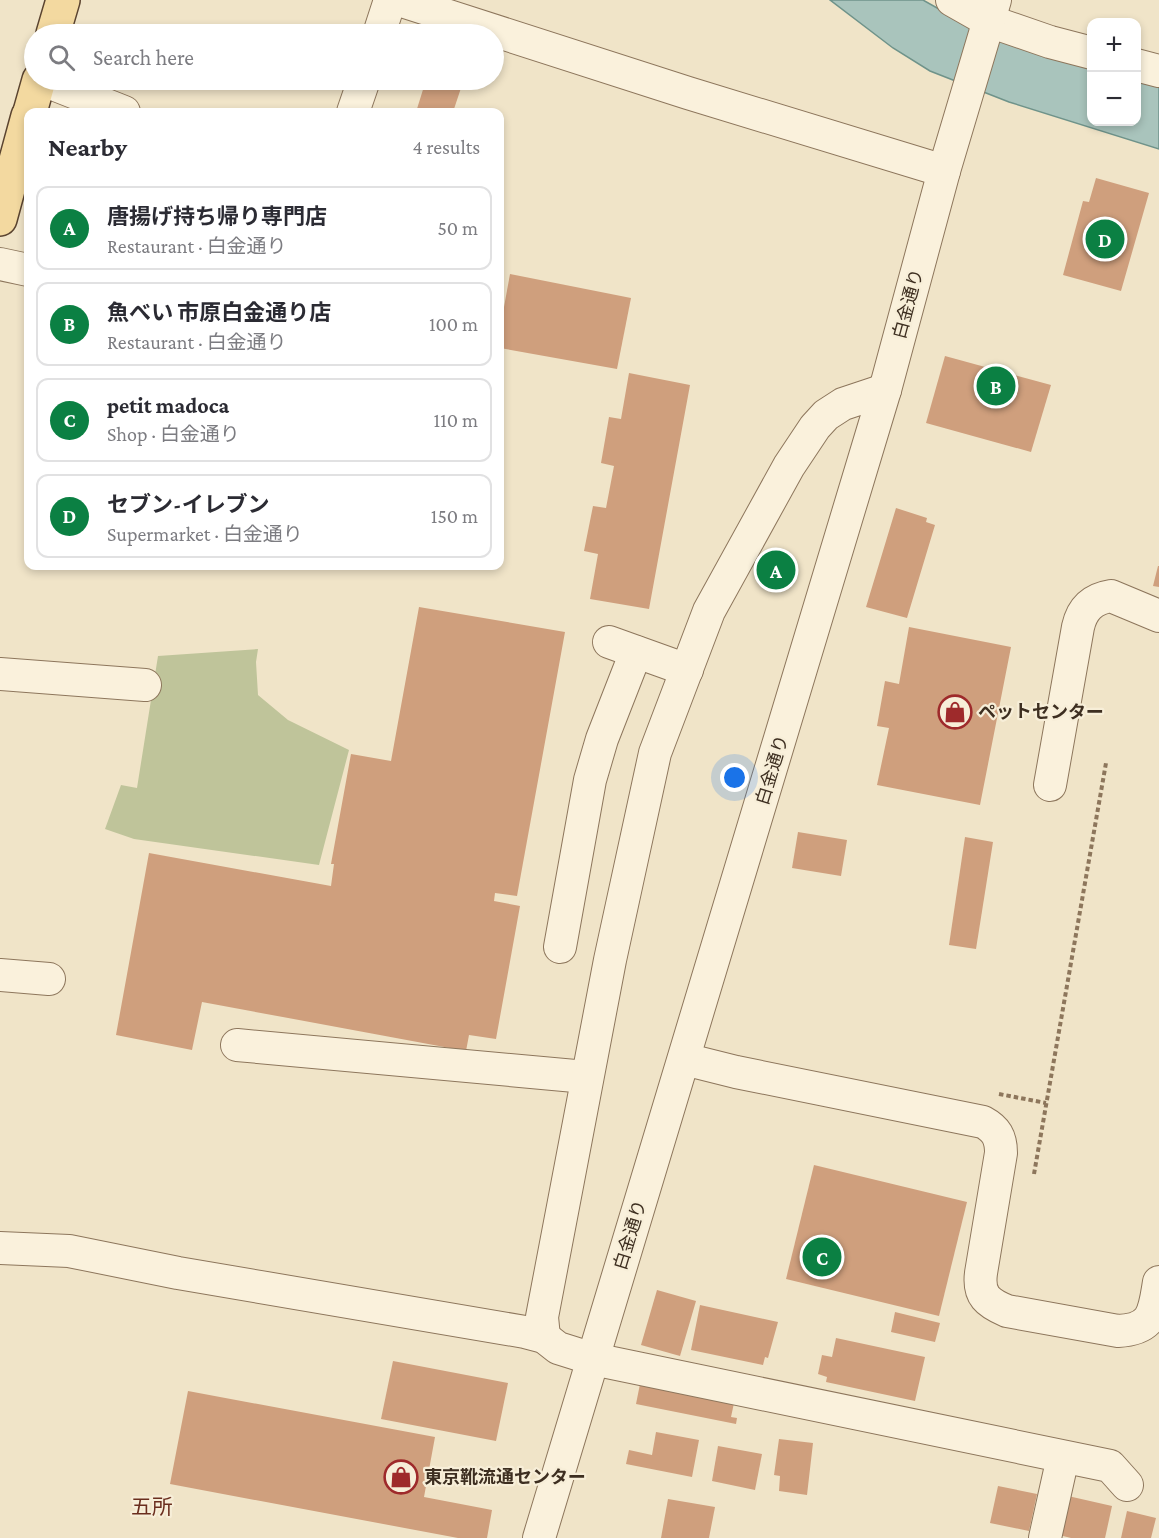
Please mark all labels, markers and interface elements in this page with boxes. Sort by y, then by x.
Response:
map controls [1087,18,1141,126]
button: + [1087,18,1141,72]
search box [24,24,504,90]
icon: search [45,41,78,74]
text: Search here [93,45,194,70]
button: − [1087,72,1141,126]
text: Nearby [48,133,127,162]
text: 4 results [413,136,480,158]
text: 唐揚げ持ち帰り専門店 [107,204,327,229]
pin: D [1086,216,1124,262]
text: A [64,217,75,239]
text: 50 m [437,217,478,239]
text: Restaurant · 白金通り [107,235,287,257]
street label: 白金通り [889,267,927,341]
text: 魚べい 市原白金通り店 [107,300,331,325]
text: B [64,313,75,335]
text: 100 m [429,313,478,335]
text: Restaurant · 白金通り [107,331,287,353]
pin: B [976,364,1016,408]
text: petit madoca [107,393,229,418]
text: C [63,409,76,431]
text: 110 m [434,409,478,431]
text: Shop · 白金通り [107,423,240,445]
text: セブン-イレブン [107,492,269,517]
text: D [63,505,76,527]
text: 150 m [431,505,478,527]
text: Supermarket · 白金通り [107,523,303,545]
pin: A [756,548,796,592]
shop icon: ペットセンター [937,694,973,730]
place label: ペットセンター [978,702,1104,722]
street label: 白金通り [752,733,792,807]
your location [720,763,749,792]
street label: 白金通り [610,1198,650,1272]
pin: C [802,1234,842,1280]
shop icon: 東京靴流通センター [383,1459,419,1495]
place label: 東京靴流通センター [424,1467,586,1487]
district label: 五所 [131,1495,173,1519]

